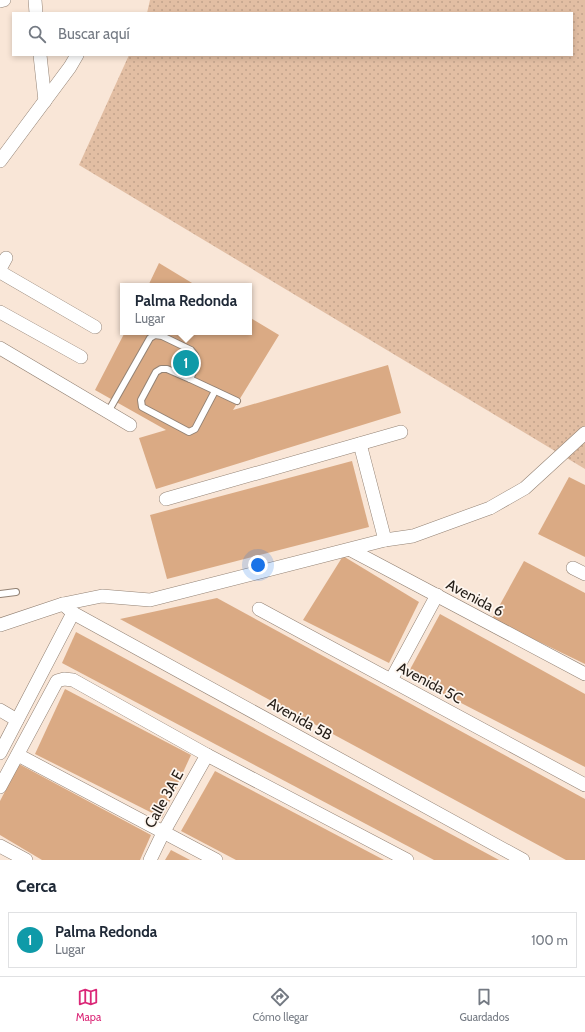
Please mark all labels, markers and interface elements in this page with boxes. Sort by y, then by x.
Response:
search box [12,12,573,56]
icon: search [26,23,48,45]
text: Buscar aquí [58,25,130,43]
popup [120,283,252,335]
text: Palma Redonda [135,292,237,310]
text: Lugar [135,310,165,326]
pin: 1 [173,348,199,378]
your location [248,555,268,575]
street label: Avenida 6 [443,575,507,621]
street label: Avenida 5C [394,658,466,708]
street label: Avenida 5B [265,694,336,744]
street label: Calle 3A E [141,767,187,831]
text: Cerca [16,876,57,896]
text: Palma Redonda [55,923,157,941]
text: 1 [28,932,32,948]
text: 100 m [531,932,568,948]
text: Lugar [55,941,85,957]
tab: Mapa [76,986,101,1024]
tab: Cómo llegar [252,986,308,1024]
tab: Guardados [460,986,509,1024]

